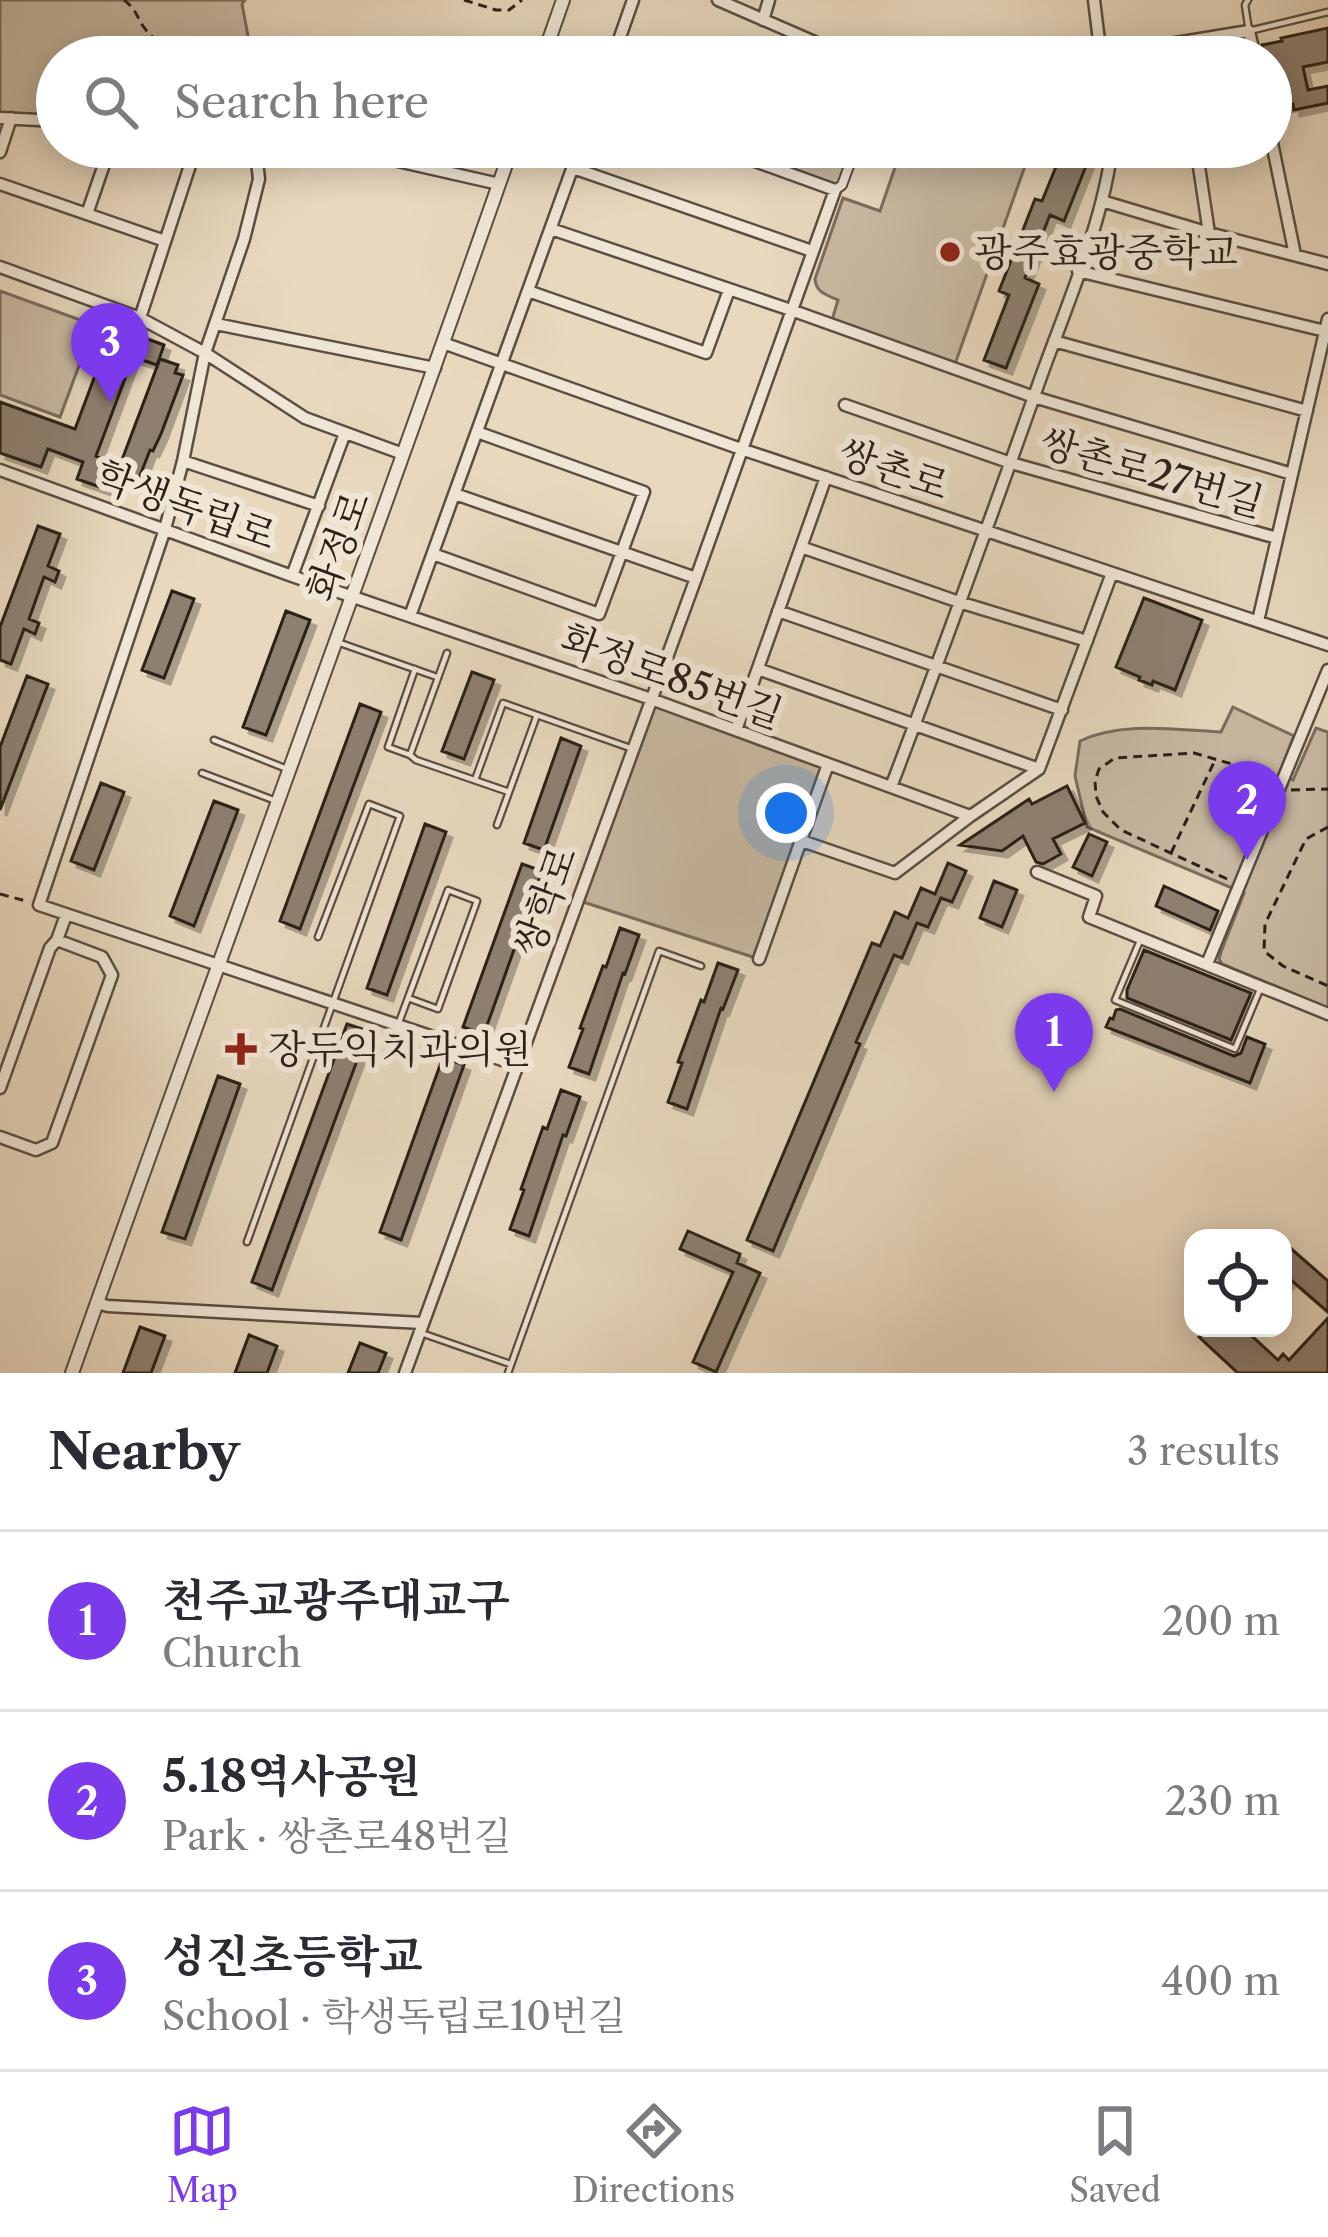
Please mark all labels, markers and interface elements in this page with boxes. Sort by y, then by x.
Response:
search box [36,36,1292,168]
icon: search [78,69,144,135]
text: Search here [174,74,429,130]
place label: 광주효광중학교 [974,228,1238,276]
marker: 광주효광중학교 [937,239,963,265]
pin: 3 [71,303,149,402]
street label: 쌍촌로27번길 [1035,417,1269,527]
street label: 쌍촌로 [833,428,955,510]
street label: 학생독립로 [89,450,283,560]
street label: 화정로 [296,485,380,607]
street label: 화정로85번길 [554,614,790,738]
pin: 2 [1208,761,1286,860]
your location [756,783,816,843]
street label: 쌍학로 [503,840,587,962]
pin: 1 [1015,993,1093,1092]
place label: 장두익치과의원 [268,1025,532,1073]
marker: 장두익치과의원 [225,1033,257,1065]
map controls [1184,1229,1292,1337]
button: locate [1184,1229,1292,1337]
text: Nearby [48,1420,240,1482]
text: 3 results [1127,1427,1280,1475]
text: 천주교광주대교구 [162,1572,510,1628]
text: 1 [78,1597,96,1645]
text: 200 m [1161,1597,1280,1645]
text: Church [162,1629,301,1677]
text: 5.18역사공원 [162,1748,421,1804]
text: 2 [75,1777,99,1825]
text: 230 m [1165,1777,1280,1825]
text: Park · 쌍촌로48번길 [162,1812,512,1860]
text: 성진초등학교 [162,1928,423,1984]
text: 3 [76,1957,98,2005]
text: 400 m [1161,1957,1280,2005]
text: School · 학생독립로10번길 [162,1992,626,2040]
tab: Map [167,2098,238,2211]
tab: Directions [572,2098,735,2211]
tab: Saved [1069,2098,1161,2211]

